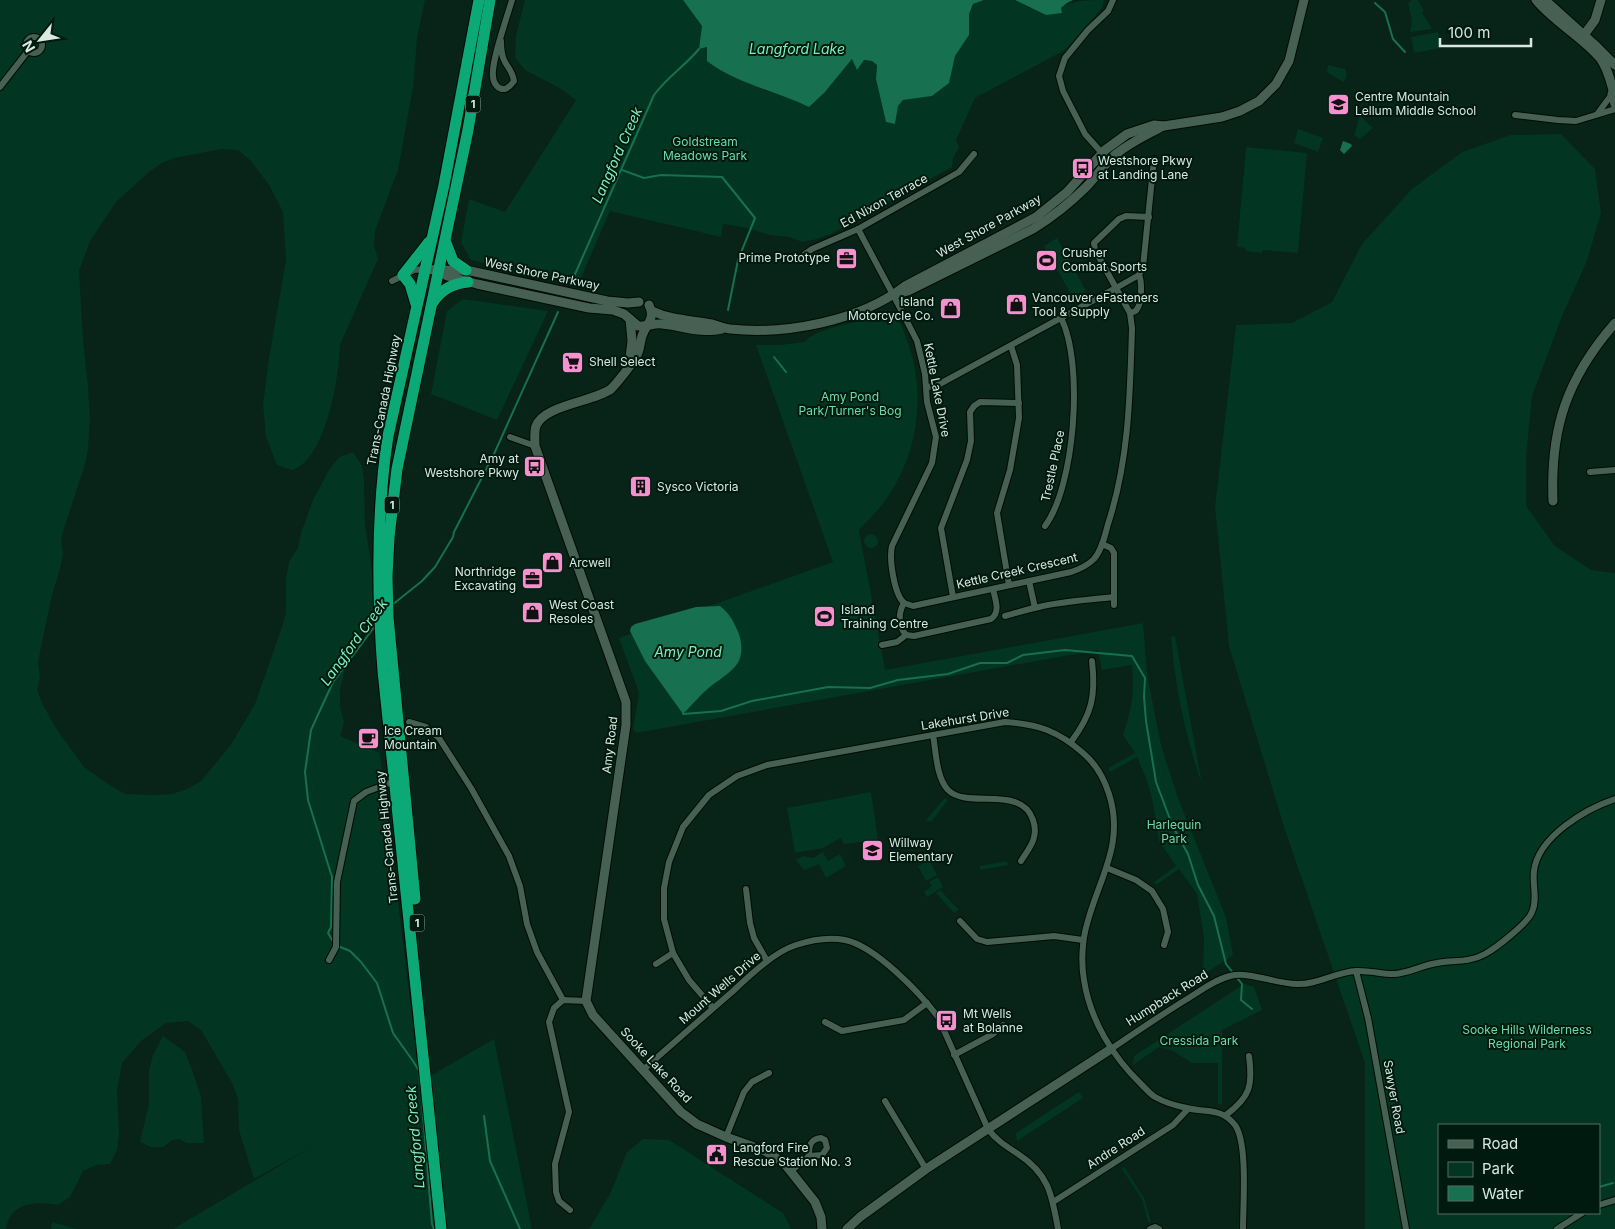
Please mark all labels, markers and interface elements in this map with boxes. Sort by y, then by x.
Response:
north arrow [15,15,65,65]
scale bar [1440,15,1531,47]
text: 100 m [1448,23,1490,42]
text: N [18,38,38,56]
water label: Langford Lake [749,40,845,57]
place label: Centre Mountain Lellum Middle School [1355,89,1476,118]
school or university icon: Centre Mountain Lellum Middle School [1327,92,1351,116]
road number: 1 [466,96,480,112]
water label: Langford Creek [588,104,645,205]
park label: Goldstream Meadows Park [663,134,748,163]
place label: Westshore Pkwy at Landing Lane [1098,153,1193,182]
bus stop icon: Westshore Pkwy at Landing Lane [1070,156,1094,180]
street label: Ed Nixon Terrace [838,170,930,231]
street label: West Shore Parkway [934,190,1044,261]
place label: Crusher Combat Sports [1062,245,1147,274]
office icon: Prime Prototype [834,246,858,270]
sports icon: Crusher Combat Sports [1034,248,1058,272]
place label: Prime Prototype [738,250,830,265]
street label: West Shore Parkway [483,254,601,293]
place label: Vancouver eFasteners Tool & Supply [1032,290,1159,319]
shop icon: Vancouver eFasteners Tool & Supply [1004,293,1028,317]
place label: Island Motorcycle Co. [848,294,934,323]
shop icon: Island Motorcycle Co. [938,297,962,321]
street label: Trans-Canada Highway [363,333,404,467]
street label: Kettle Lake Drive [921,342,954,438]
supermarket icon: Shell Select [561,350,585,374]
place label: Shell Select [589,354,655,369]
park label: Amy Pond Park/Turner's Bog [799,389,902,418]
street label: Trestle Place [1038,429,1067,503]
place label: Amy at Westshore Pkwy [425,451,519,480]
bus stop icon: Amy at Westshore Pkwy [523,454,547,478]
building icon: Sysco Victoria [629,475,653,499]
place label: Sysco Victoria [657,479,739,494]
road number: 1 [384,496,400,514]
street label: Kettle Creek Crescent [955,549,1079,592]
shop icon: Arcwell [541,551,565,575]
place label: Arcwell [569,555,611,570]
place label: Northridge Excavating [454,564,516,593]
office icon: Northridge Excavating [520,567,544,591]
water label: Langford Creek [316,595,391,688]
place label: West Coast Resoles [549,597,614,626]
shop icon: West Coast Resoles [521,600,545,624]
place label: Island Training Centre [841,602,928,631]
sports icon: Island Training Centre [813,605,837,629]
water label: Amy Pond [653,643,722,660]
street label: Lakehurst Drive [920,704,1010,733]
street label: Amy Road [599,715,620,774]
place label: Ice Cream Mountain [384,723,442,752]
cafe icon: Ice Cream Mountain [356,726,380,750]
street label: Trans-Canada Highway [372,770,401,904]
park label: Harlequin Park [1147,817,1201,846]
place label: Willway Elementary [889,835,953,864]
school or university icon: Willway Elementary [861,838,885,862]
road number: 1 [410,914,424,931]
street label: Mount Wells Drive [676,948,763,1027]
street label: Humpback Road [1123,966,1211,1029]
place label: Mt Wells at Bolanne [963,1006,1023,1035]
bus stop icon: Mt Wells at Bolanne [935,1009,959,1033]
park label: Sooke Hills Wilderness Regional Park [1462,1022,1592,1051]
street label: Sooke Lake Road [617,1024,695,1106]
park label: Cressida Park [1160,1033,1239,1048]
street label: Sawyer Road [1381,1059,1408,1135]
water label: Langford Creek [402,1085,427,1189]
street label: Andre Road [1084,1123,1148,1172]
legend [1438,1124,1600,1214]
text: Road [1482,1134,1518,1153]
place label: Langford Fire Rescue Station No. 3 [733,1140,852,1169]
public building icon: Langford Fire Rescue Station No. 3 [705,1143,729,1167]
text: Park [1482,1159,1515,1178]
text: Water [1482,1184,1524,1203]

